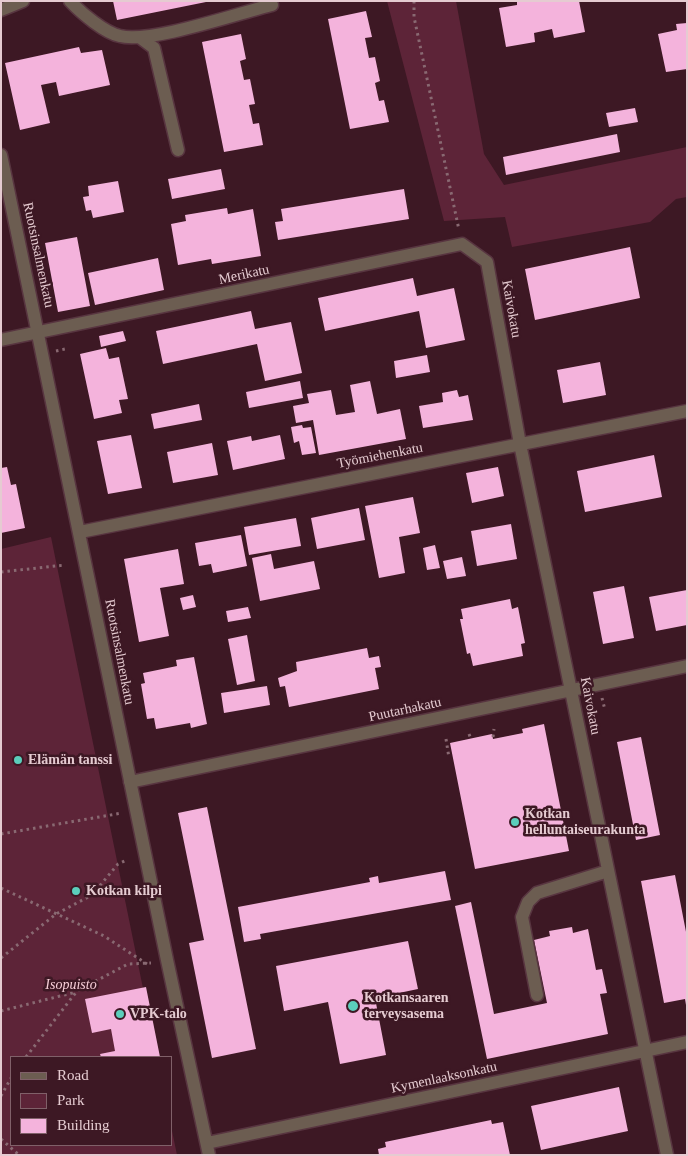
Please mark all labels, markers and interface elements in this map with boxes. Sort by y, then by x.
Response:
street label: Ruotsinsalmenkatu [19,201,57,309]
street label: Merikatu [217,261,271,289]
street label: Kaivokatu [498,279,524,339]
street label: Työmiehenkatu [336,439,424,473]
street label: Ruotsinsalmenkatu [101,598,137,706]
street label: Kaivokatu [576,676,604,736]
street label: Puutarhakatu [367,694,443,726]
place label: Elämän tanssi [28,752,112,768]
marker: Elämän tanssi [12,754,24,766]
place label: Kotkan helluntaiseurakunta [525,806,646,839]
marker: Kotkan helluntaiseurakunta [509,816,521,828]
place label: Kotkan kilpi [86,883,162,899]
marker: Kotkan kilpi [70,885,82,897]
park label: Isopuisto [45,977,97,993]
place label: Kotkansaaren terveysasema [364,990,449,1022]
marker: Kotkansaaren terveysasema [346,999,360,1013]
place label: VPK-talo [130,1006,187,1022]
marker: VPK-talo [114,1008,126,1020]
legend [10,1056,172,1146]
street label: Kymenlaaksonkatu [389,1059,499,1097]
text: Road [57,1067,89,1083]
text: Park [57,1092,85,1108]
text: Building [57,1117,110,1133]

